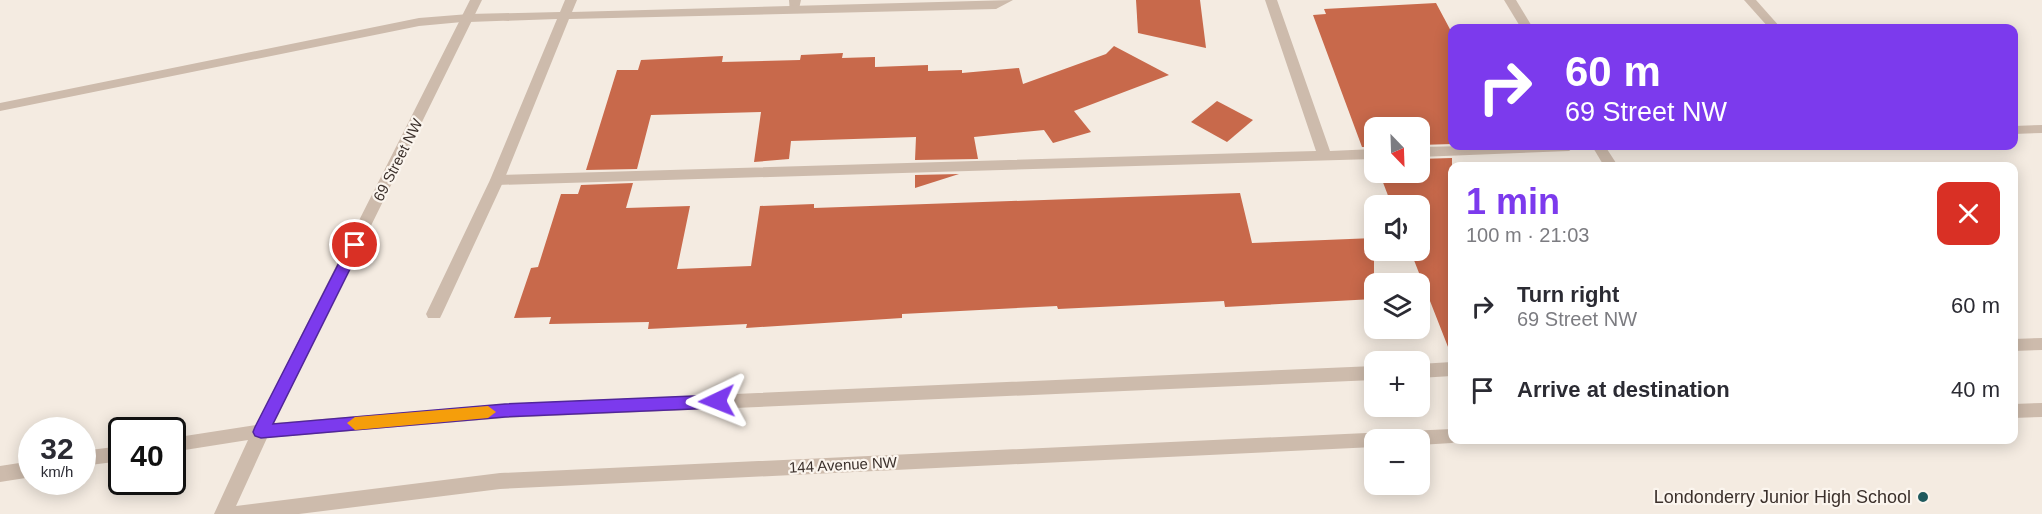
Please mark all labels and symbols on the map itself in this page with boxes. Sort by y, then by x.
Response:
street label: 69 Street NW [370,115,426,204]
north arrow [1364,117,1430,183]
pin [329,219,380,270]
position arrow [685,369,749,433]
speed limit sign: 40 [108,417,186,495]
street label: 144 Avenue NW [789,453,898,476]
place label: Londonderry Junior High School [1654,487,1911,507]
marker: Londonderry Junior High School [1916,490,1930,504]

